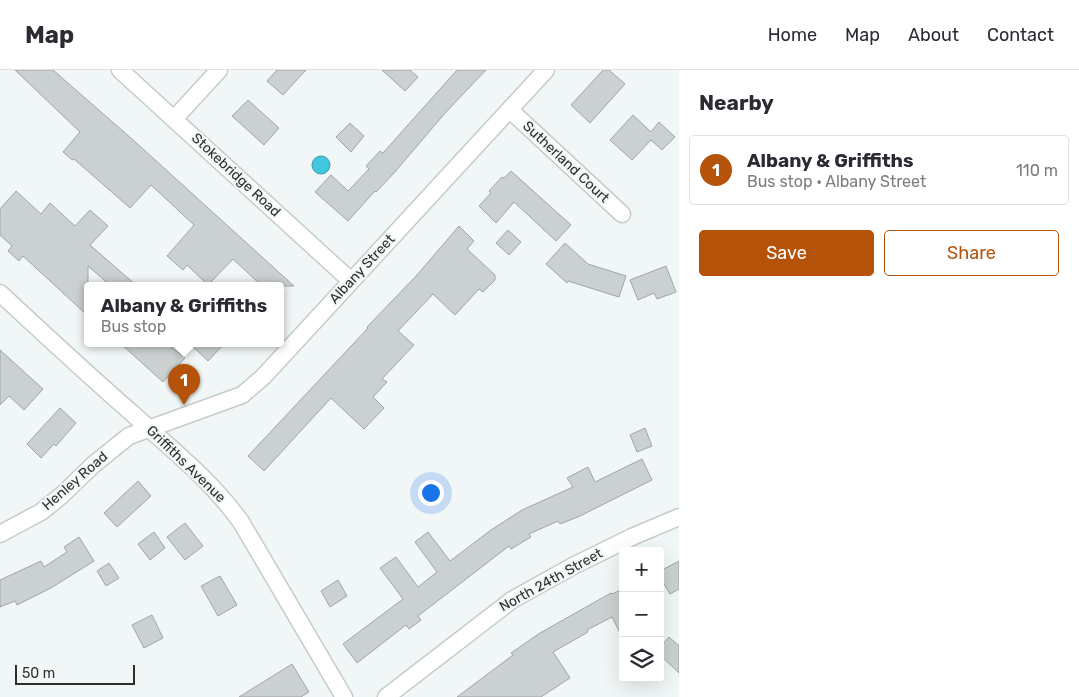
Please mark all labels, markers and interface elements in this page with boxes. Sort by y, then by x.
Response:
text: Map [25,21,74,49]
text: Home [768,24,817,46]
text: Map [845,24,880,46]
text: About [908,24,959,46]
text: Contact [987,24,1054,46]
text: Nearby [699,90,774,115]
street label: Sutherland Court [519,118,613,207]
street label: Stokebridge Road [188,130,284,220]
text: Albany & Griffiths [747,149,913,172]
text: 1 [712,161,720,180]
text: 110 m [1016,161,1058,180]
text: Bus stop · Albany Street [747,172,926,191]
button: Save [699,230,874,276]
button: Share [884,230,1059,276]
street label: Albany Street [326,231,399,307]
popup [84,282,284,347]
text: Albany & Griffiths [101,294,267,317]
text: Bus stop [101,317,166,336]
pin: 1 [168,364,200,405]
street label: Griffiths Avenue [143,422,229,506]
street label: Henley Road [39,448,111,514]
your location [418,480,444,506]
street label: North 24th Street [496,544,606,615]
map controls [619,547,664,682]
button: + [619,547,664,592]
button: − [619,592,664,637]
button: layers [619,637,664,682]
scale bar [15,662,135,685]
text: 50 m [22,665,55,682]

